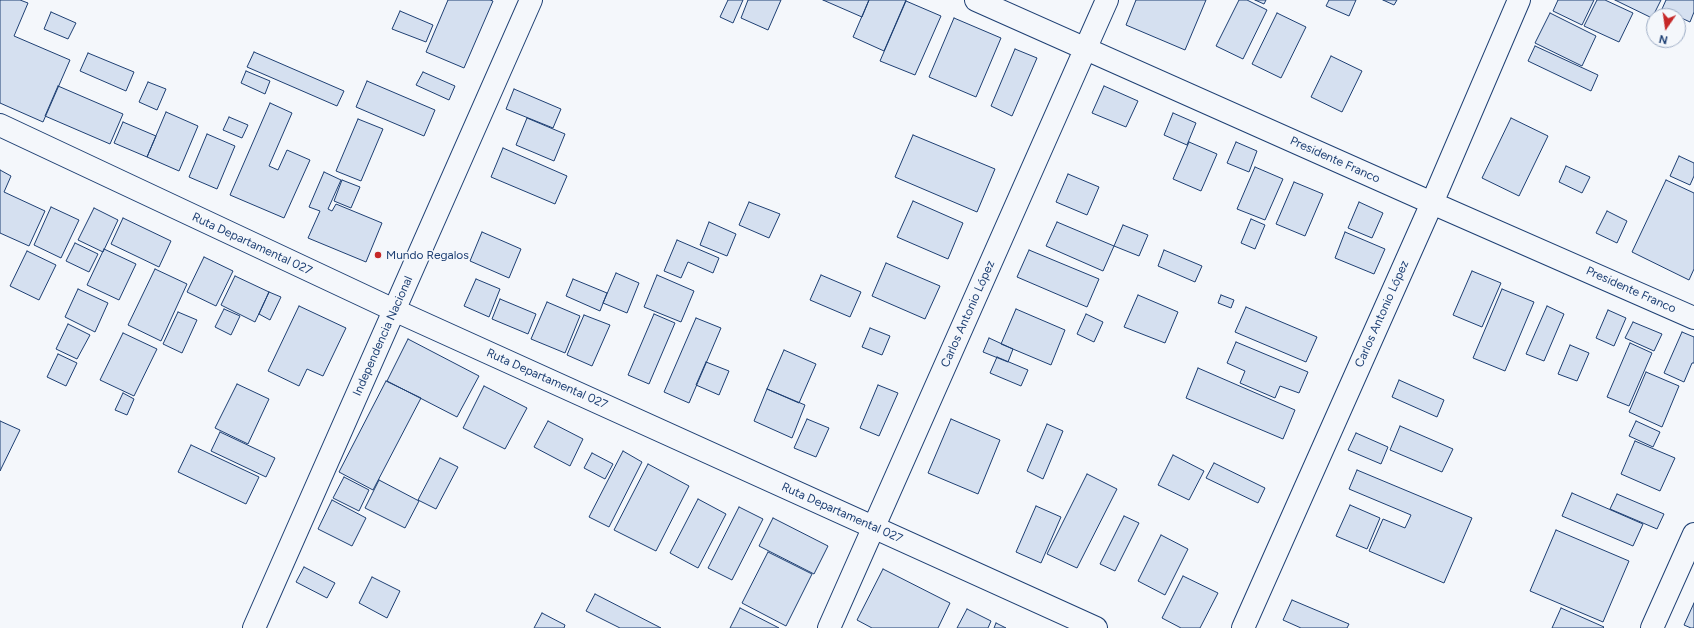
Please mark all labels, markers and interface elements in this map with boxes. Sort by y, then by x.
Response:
north arrow [1646,8,1686,48]
text: N [1658,32,1669,46]
street label: Presidente Franco [1288,134,1382,186]
street label: Ruta Departamental 027 [190,210,314,278]
place label: Mundo Regalos [386,248,469,262]
marker: Mundo Regalos [373,250,383,260]
street label: Carlos Antonio López [938,258,998,370]
street label: Carlos Antonio López [1352,258,1412,370]
street label: Presidente Franco [1584,264,1678,316]
street label: Independencia Nacional [350,274,416,398]
street label: Ruta Departamental 027 [484,346,610,412]
street label: Ruta Departamental 027 [779,480,905,546]

